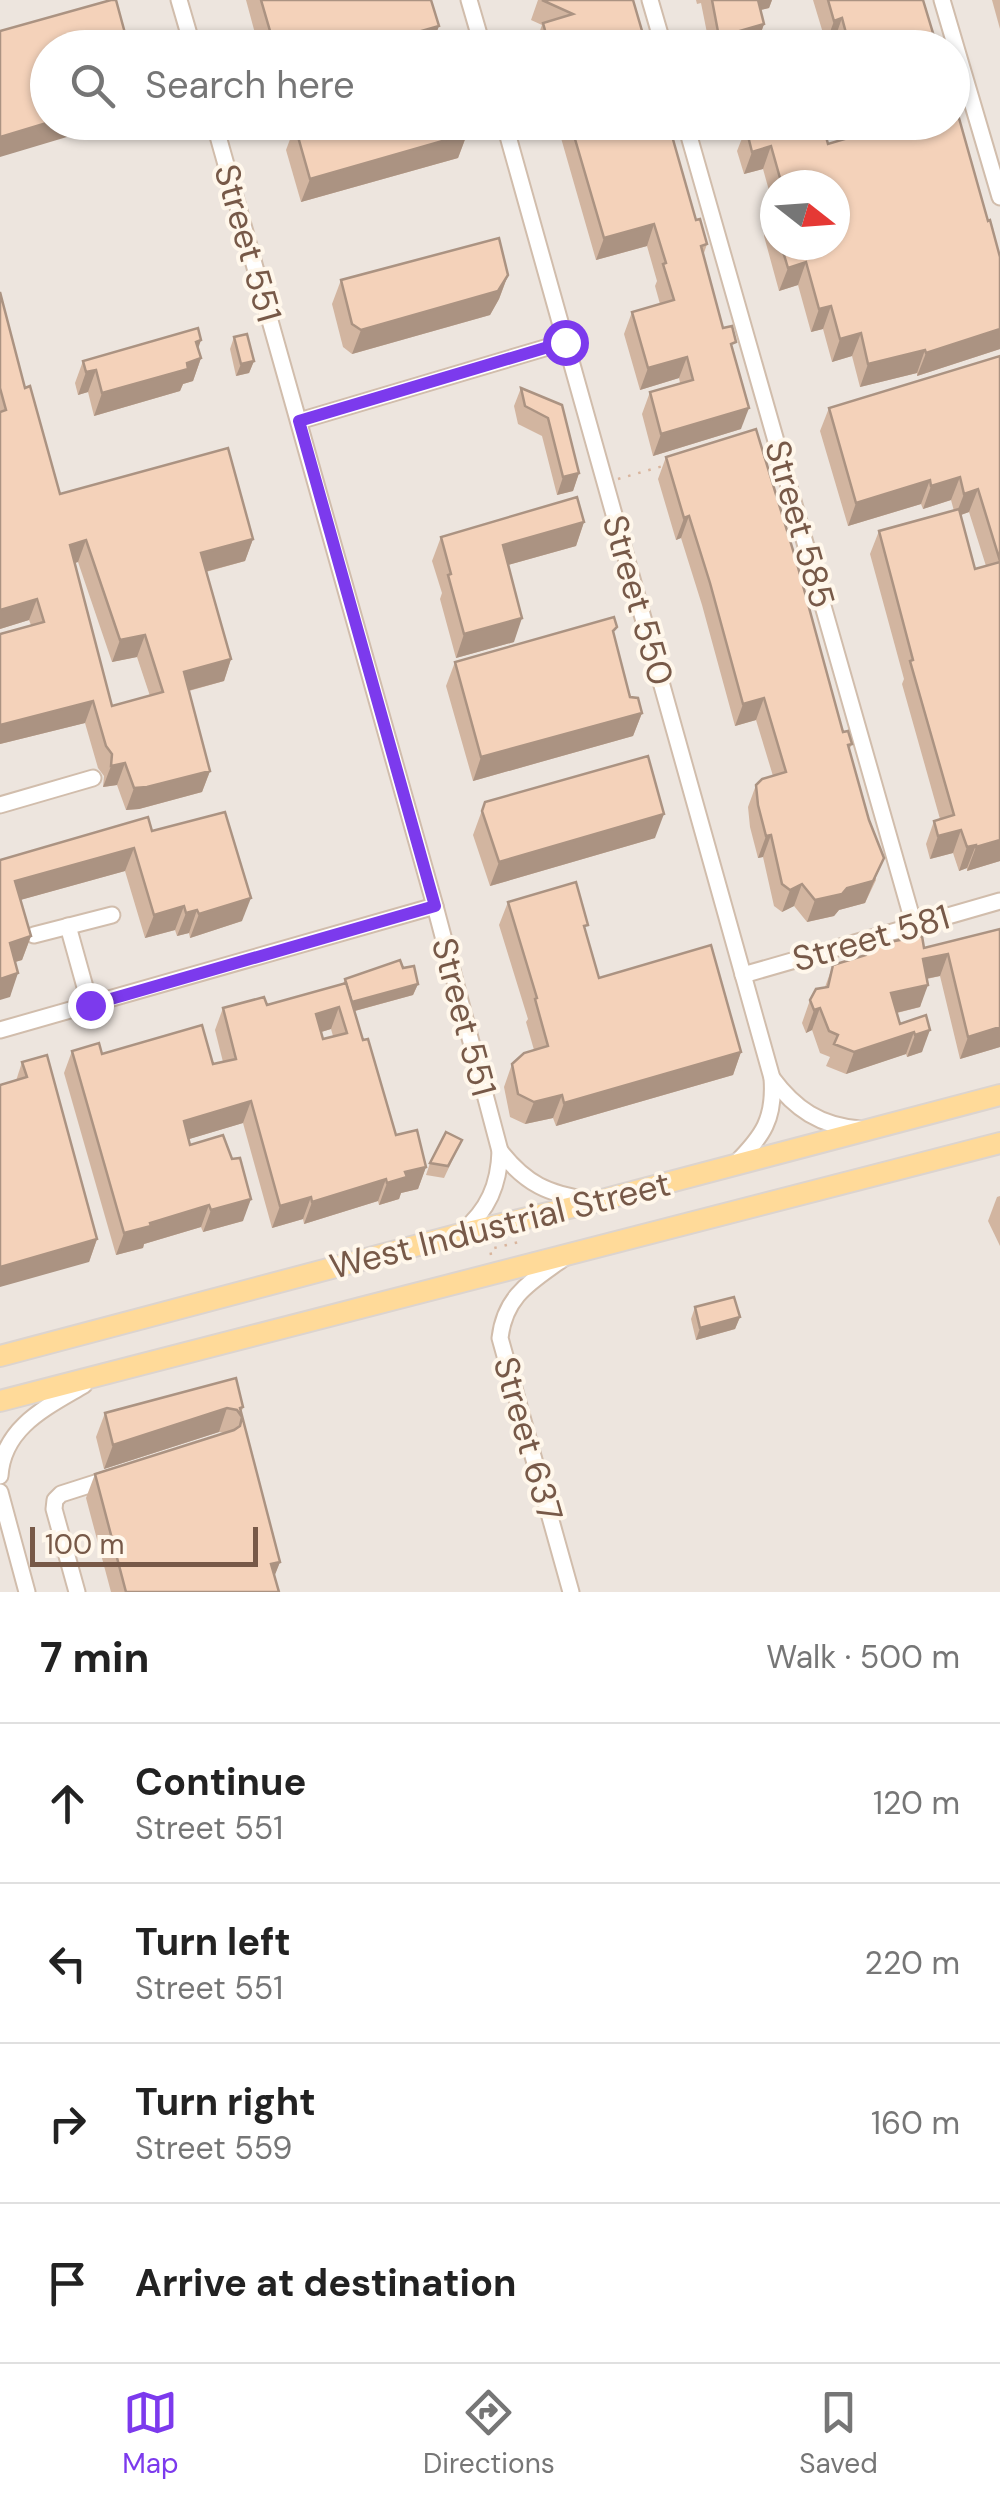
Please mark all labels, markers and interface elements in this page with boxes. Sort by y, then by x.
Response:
search box [30,30,970,140]
icon: search [65,58,120,113]
text: Search here [145,60,355,110]
street label: Street 551 [204,159,292,327]
north arrow [760,170,850,260]
route start [543,320,589,366]
street label: Street 585 [754,435,846,613]
street label: Street 550 [592,509,684,691]
street label: Street 581 [787,894,955,982]
street label: Street 551 [421,933,507,1101]
route end [68,983,114,1029]
street label: West Industrial Street [325,1160,675,1290]
street label: Street 637 [483,1351,573,1527]
scale bar [30,1522,258,1566]
text: 100 m [45,1526,124,1563]
text: 7 min [40,1630,149,1685]
text: Walk · 500 m [766,1636,960,1678]
text: Continue [135,1757,306,1807]
icon: ahead [40,1776,95,1831]
text: 120 m [873,1782,960,1824]
text: Street 551 [135,1807,283,1849]
text: Turn left [135,1917,291,1967]
icon: left [40,1936,95,1991]
text: 220 m [865,1942,960,1984]
text: Street 551 [135,1967,283,2009]
text: Turn right [135,2077,316,2127]
icon: right [40,2096,95,2151]
text: 160 m [871,2102,960,2144]
text: Street 559 [135,2127,292,2169]
icon: arrive [40,2256,95,2311]
text: Arrive at destination [135,2258,517,2308]
tab: Map [122,2385,179,2482]
tab: Directions [423,2385,555,2482]
tab: Saved [799,2385,878,2482]

